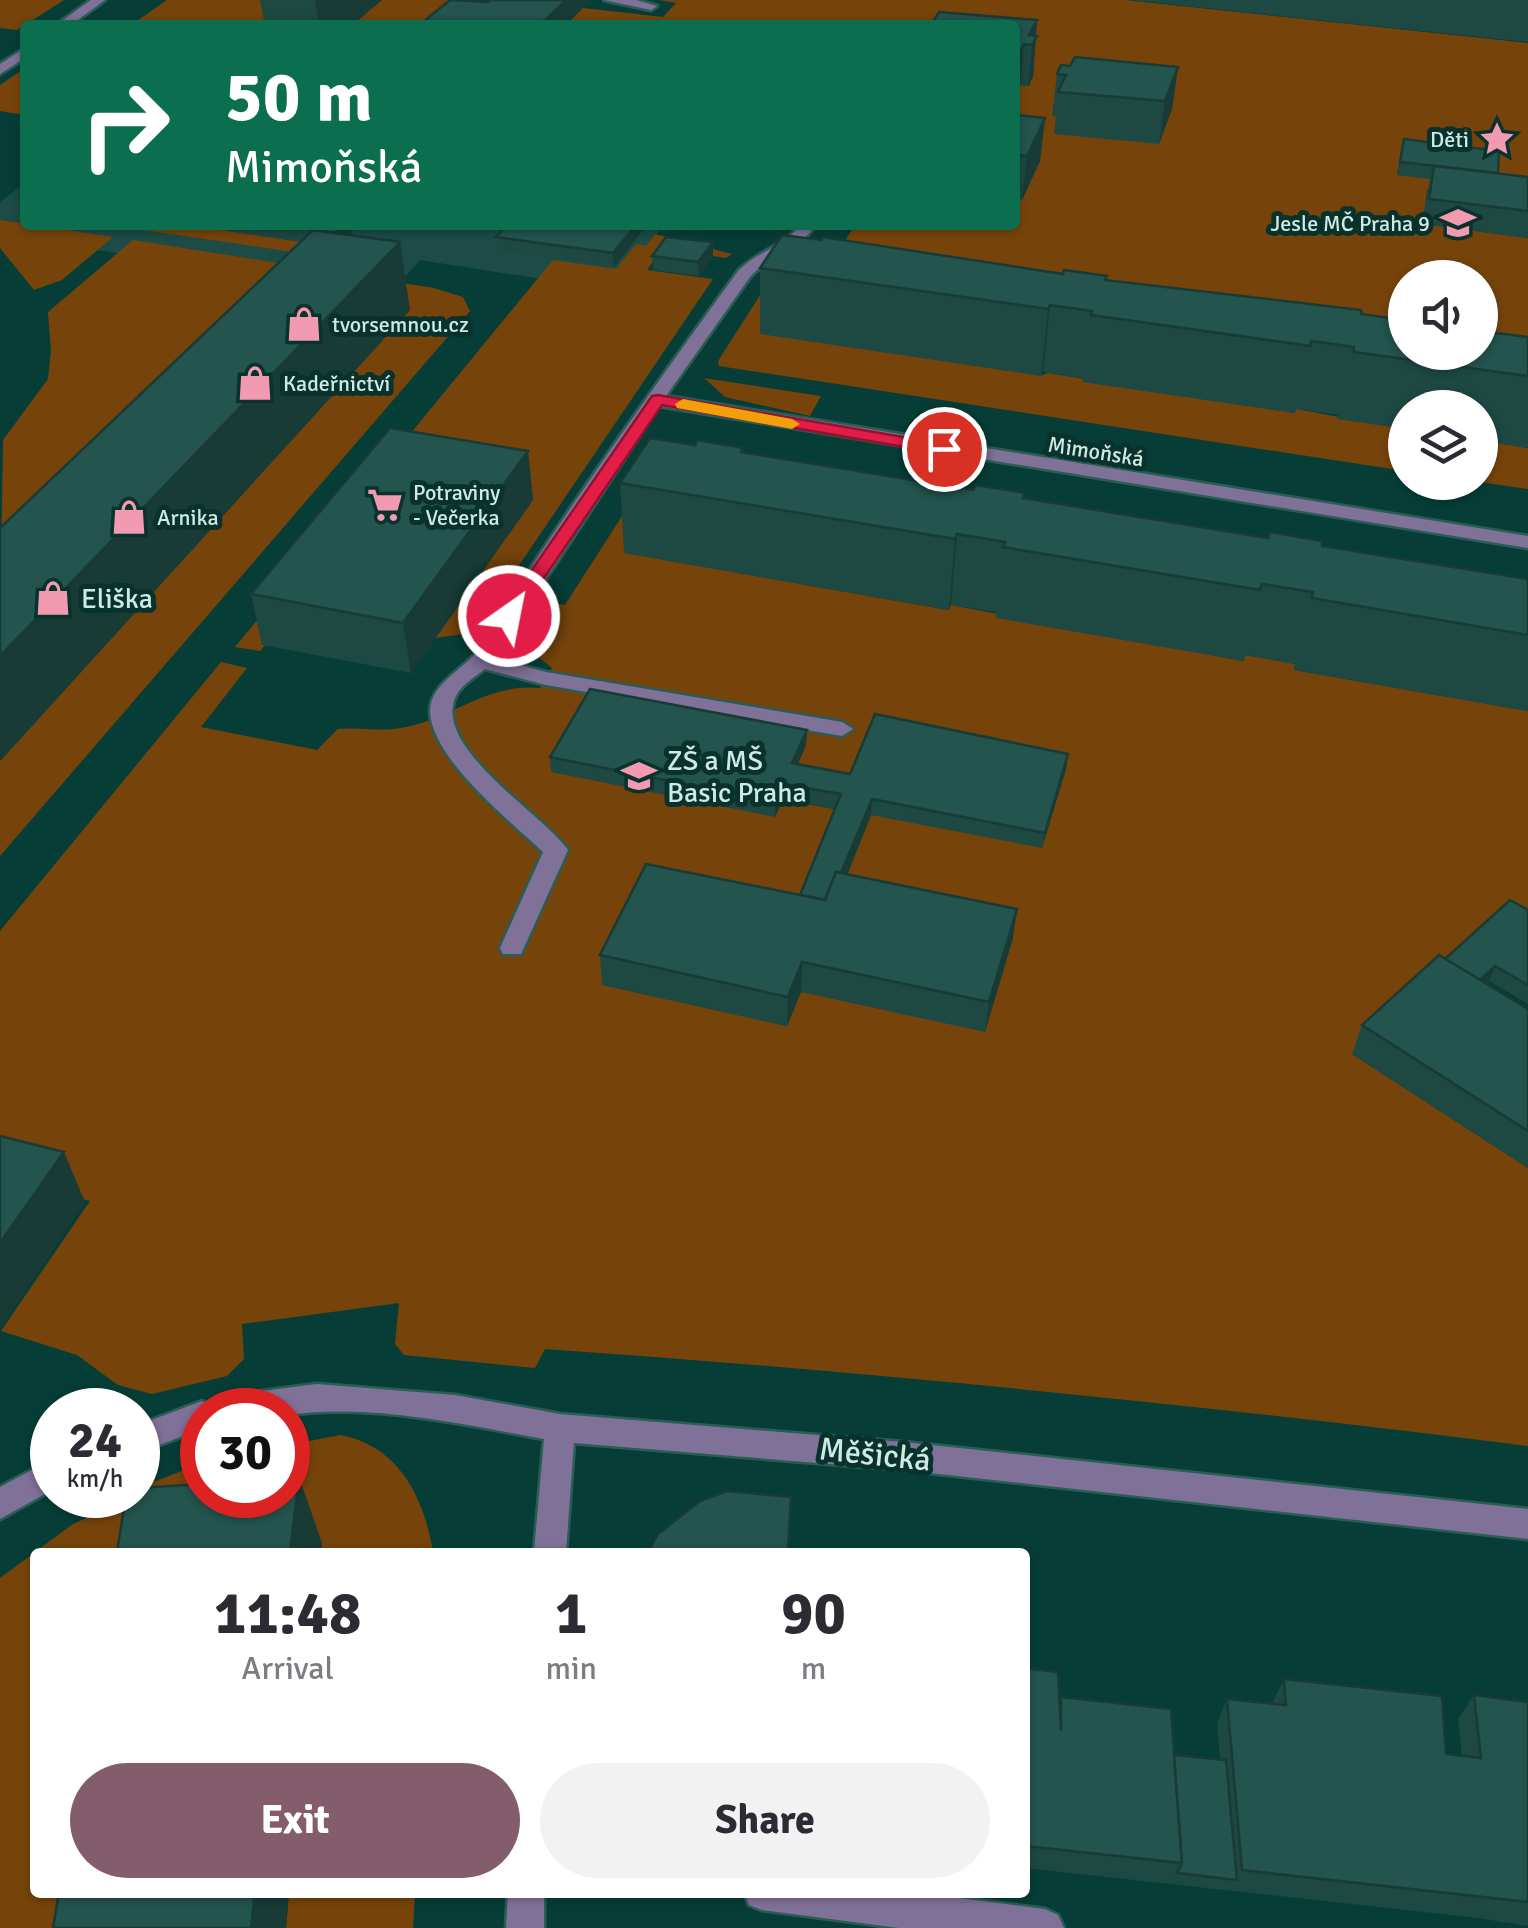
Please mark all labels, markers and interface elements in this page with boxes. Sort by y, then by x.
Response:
text: 50 m [225,54,373,140]
icon: right [60,60,190,190]
place icon: Děti [1478,120,1516,158]
place label: Děti [1430,126,1469,153]
text: Mimoňská [225,140,422,195]
school or university icon: Jesle MČ Praha 9 [1439,204,1477,242]
place label: Jesle MČ Praha 9 [1270,210,1430,237]
map controls [1388,260,1498,500]
button: sound [1388,260,1498,370]
shop icon: tvorsemnou.cz [285,305,323,343]
place label: tvorsemnou.cz [332,311,469,338]
shop icon: Kadeřnictví [236,364,274,402]
place label: Kadeřnictví [283,370,390,397]
button: layers [1388,390,1498,500]
pin [902,407,987,492]
icon: arrive [917,422,972,477]
street label: Mimoňská [1046,431,1146,472]
place label: Potraviny - Večerka [413,479,501,531]
supermarket icon: Potraviny - Večerka [366,486,404,524]
shop icon: Arnika [110,498,148,536]
place label: Arnika [157,504,219,531]
position arrow [457,564,561,668]
shop icon: Eliška [34,579,72,617]
place label: Eliška [81,582,153,616]
place label: ZŠ a MŠ Basic Praha [667,744,807,810]
school or university icon: ZŠ a MŠ Basic Praha [620,757,658,795]
speed limit sign: 30 [180,1388,310,1518]
text: 24 [68,1410,122,1472]
street label: Měšická [817,1429,933,1480]
text: km/h [67,1463,123,1494]
text: 11:48 [214,1577,361,1651]
text: 1 [555,1577,587,1651]
text: 90 [781,1577,846,1651]
text: Arrival [242,1649,334,1688]
text: min [545,1649,597,1688]
text: m [801,1649,826,1688]
button: Exit [70,1763,520,1878]
button: Share [540,1763,990,1878]

